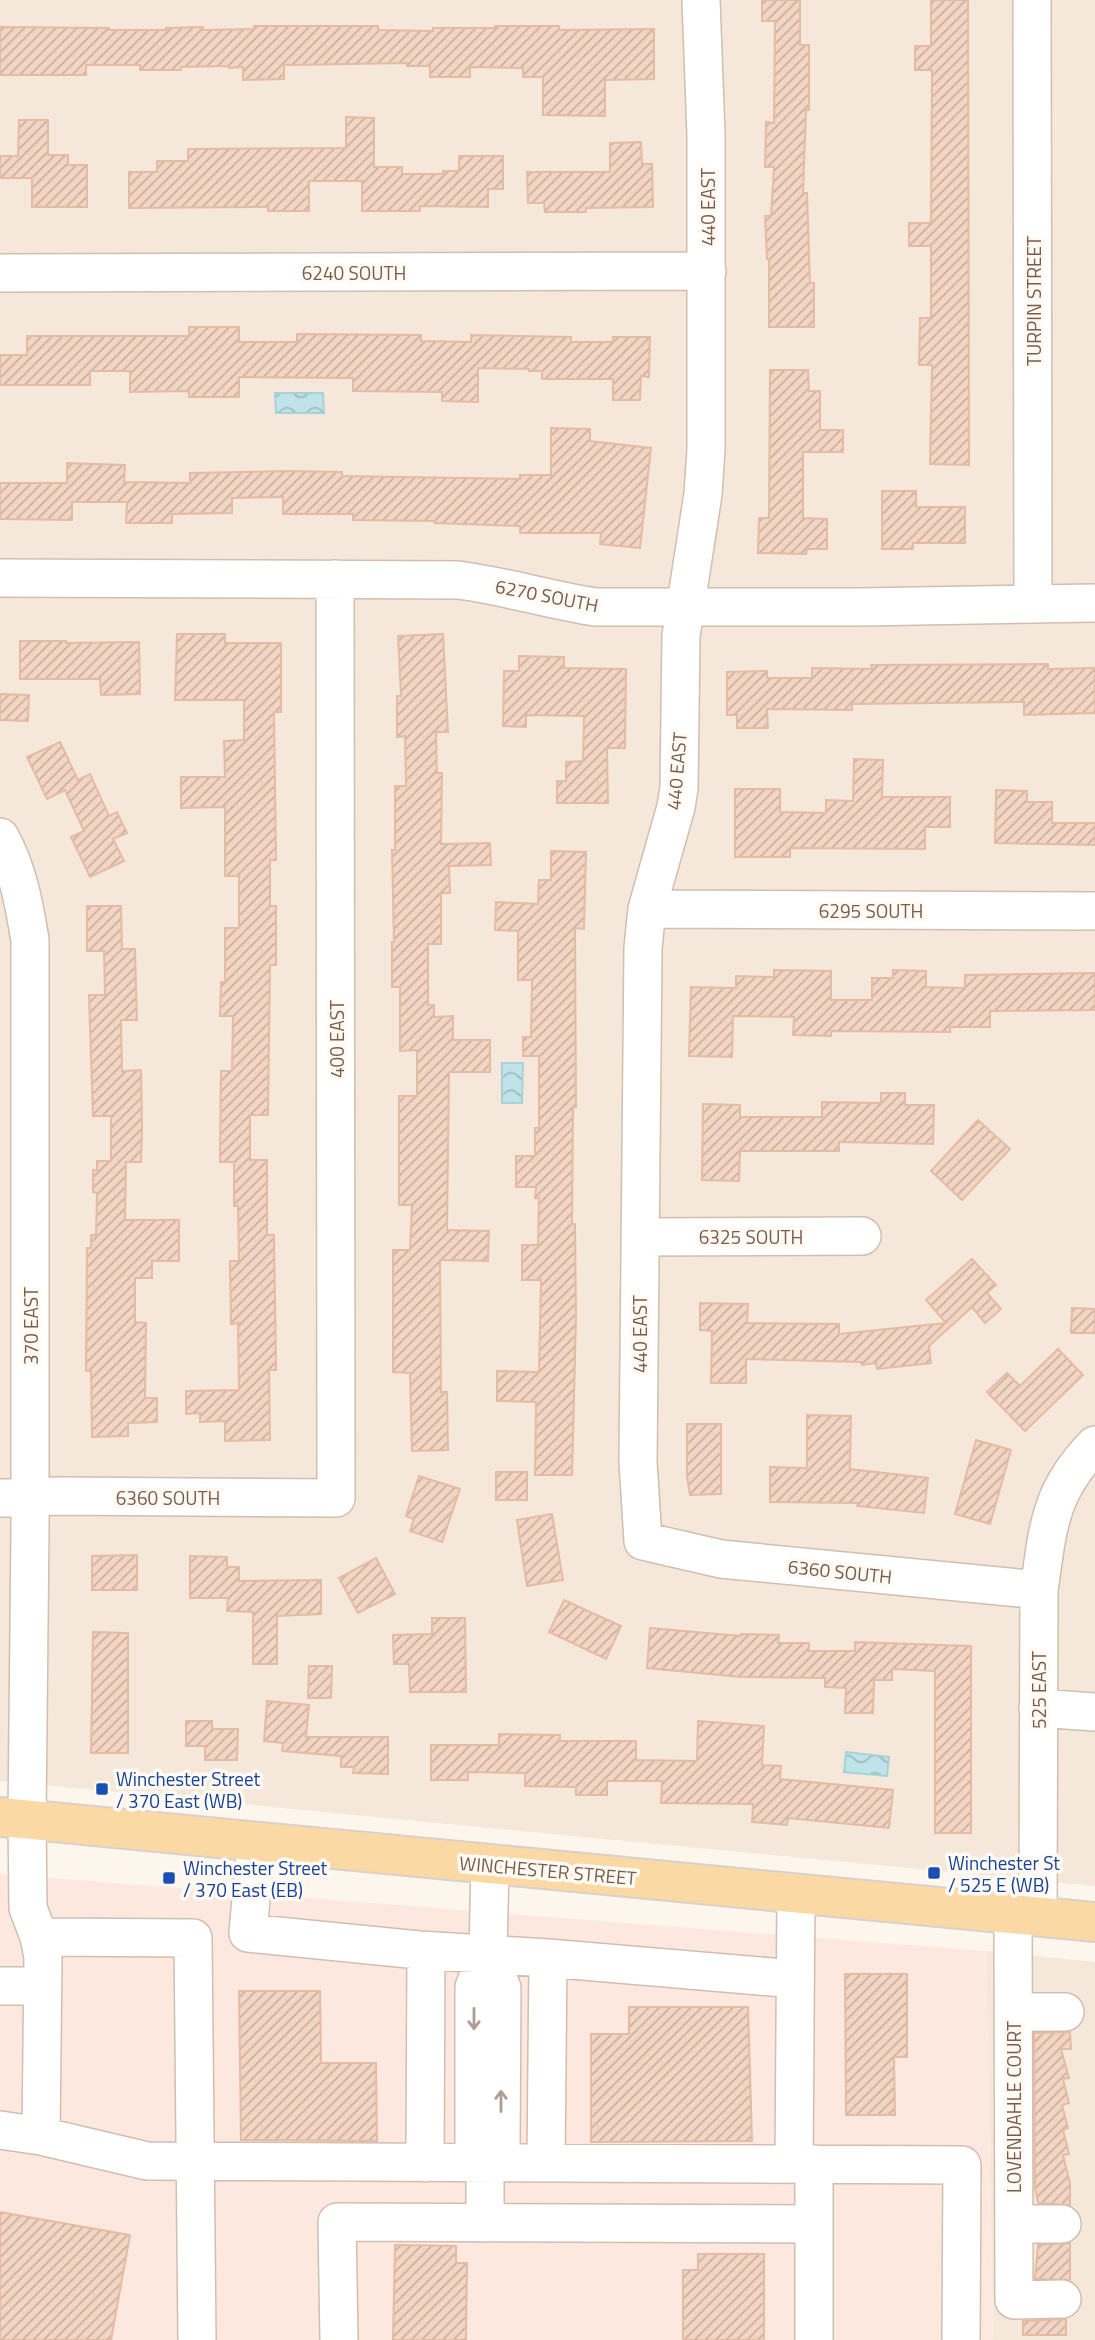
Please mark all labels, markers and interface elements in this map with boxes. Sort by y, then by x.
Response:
street label: 440 EAST [693,168,722,246]
street label: TURPIN STREET [1019,236,1048,366]
street label: 6240 SOUTH [302,258,406,287]
street label: 6270 SOUTH [493,571,601,619]
street label: 440 EAST [658,731,694,811]
street label: 6295 SOUTH [819,896,923,925]
street label: 400 EAST [322,1000,351,1078]
street label: 6325 SOUTH [699,1222,803,1251]
street label: 370 EAST [16,1287,45,1365]
street label: 440 EAST [625,1295,654,1373]
street label: 6360 SOUTH [116,1483,220,1512]
street label: 6360 SOUTH [786,1551,894,1591]
street label: 525 EAST [1024,1651,1053,1729]
place label: Winchester Street / 370 East (WB) [116,1764,260,1815]
marker: Winchester Street / 370 East (WB) [94,1781,110,1797]
street label: WINCHESTER STREET [458,1848,638,1892]
place label: Winchester St / 525 E (WB) [948,1848,1060,1899]
place label: Winchester Street / 370 East (EB) [183,1853,327,1904]
marker: Winchester St / 525 E (WB) [926,1865,942,1881]
marker: Winchester Street / 370 East (EB) [161,1870,177,1886]
one-way arrow [467,2007,481,2030]
street label: LOVENDAHLE COURT [999,2021,1028,2193]
one-way arrow [494,2090,508,2113]

